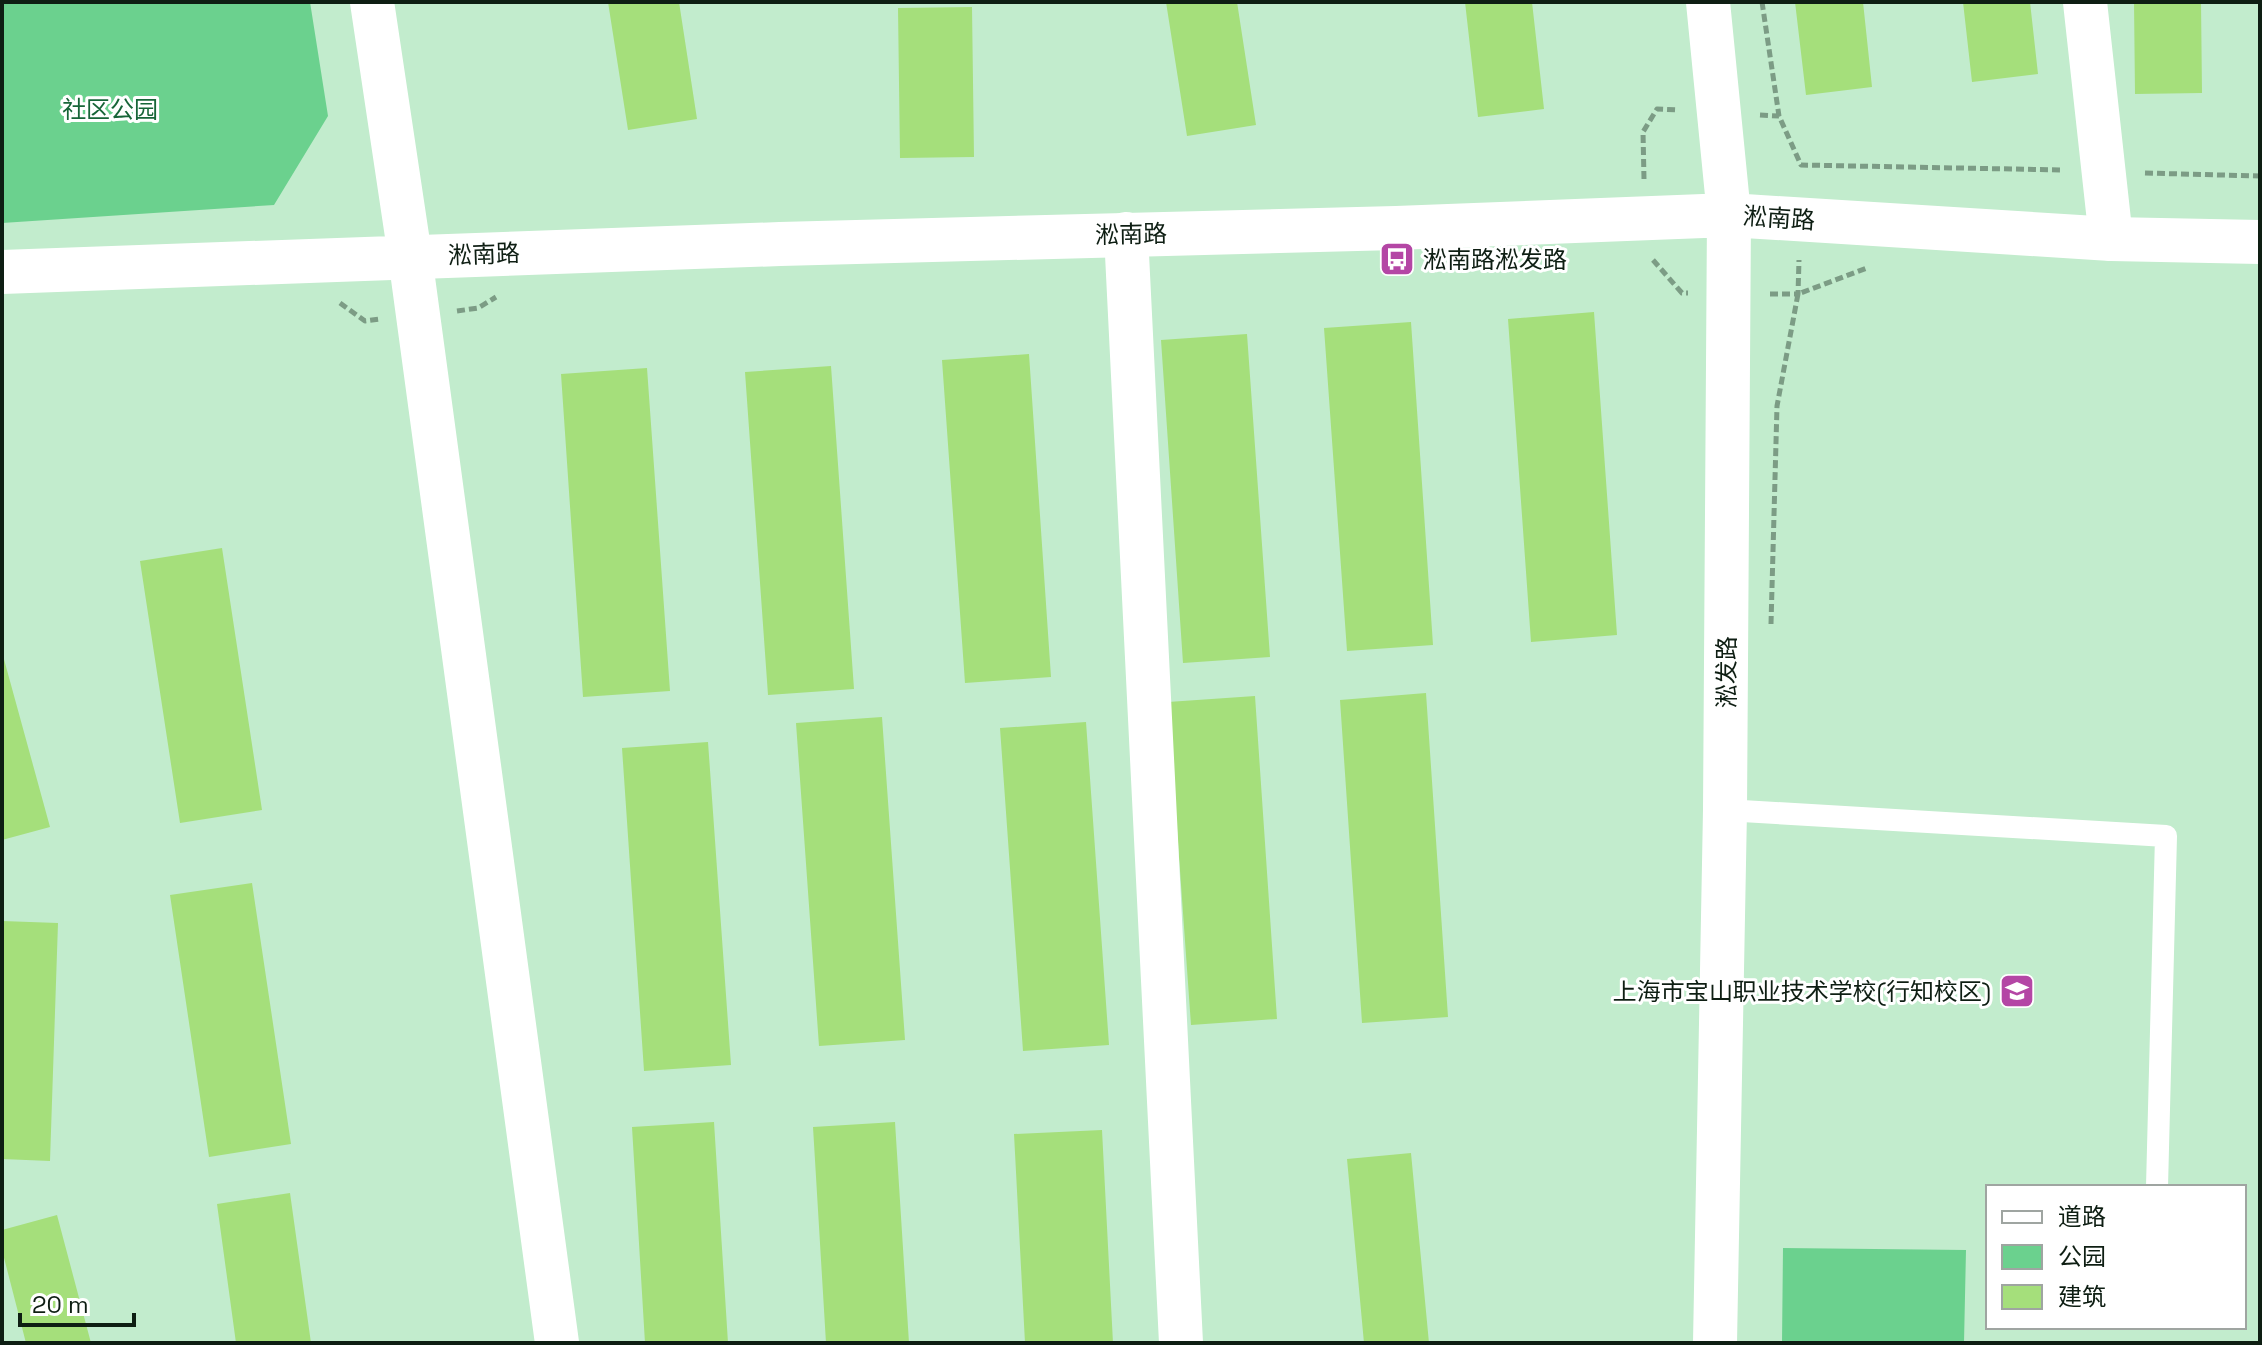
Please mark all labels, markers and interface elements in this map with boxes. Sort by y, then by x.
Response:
park label: 社区公园 [62,94,158,125]
street label: 淞南路 [1742,200,1816,236]
street label: 淞南路 [1095,218,1167,250]
street label: 淞南路 [447,237,521,271]
bus stop icon: 淞南路淞发路 [1378,240,1416,278]
place label: 淞南路淞发路 [1423,244,1567,275]
street label: 淞发路 [1711,636,1742,708]
school or university icon: 上海市宝山职业技术学校(行知校区) [1998,972,2036,1010]
place label: 上海市宝山职业技术学校(行知校区) [1613,976,1991,1007]
legend [1986,1185,2246,1329]
text: 道路 [2058,1201,2106,1232]
text: 公园 [2058,1241,2106,1272]
scale bar [20,1277,134,1327]
text: 建筑 [2058,1281,2106,1312]
text: 20 m [32,1289,89,1320]

